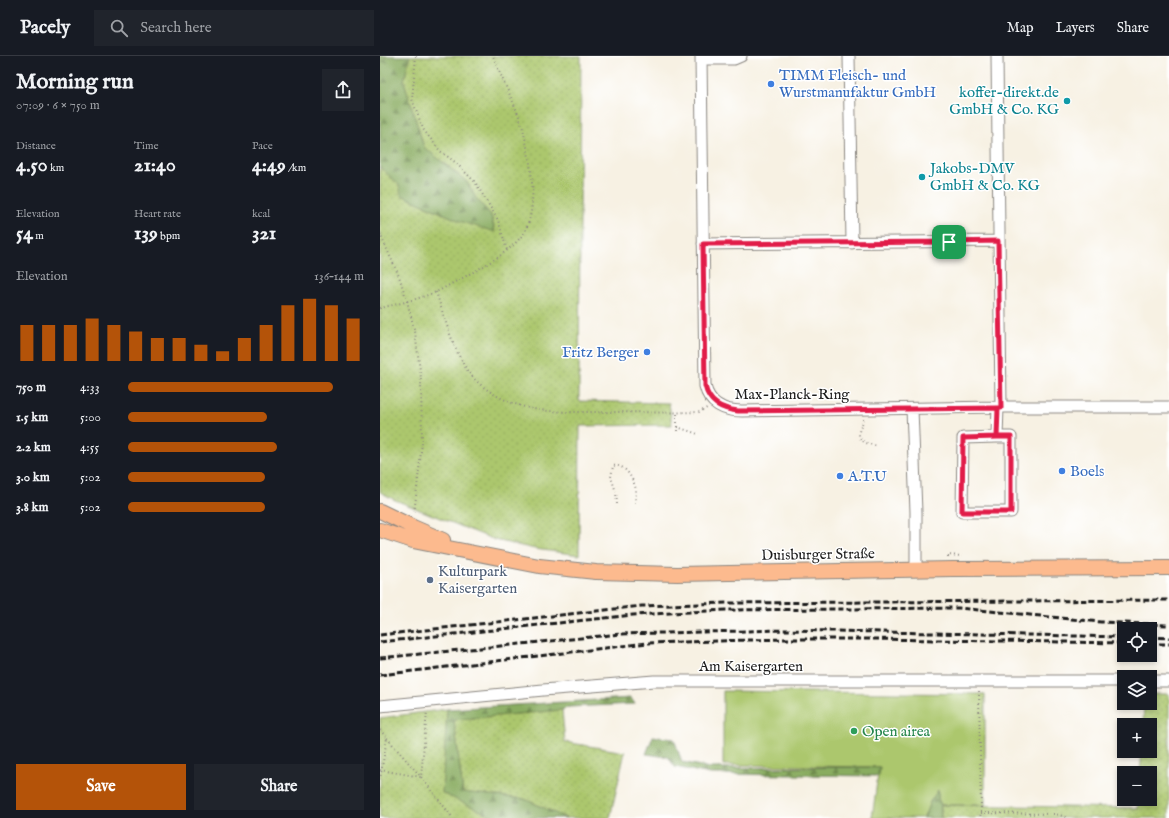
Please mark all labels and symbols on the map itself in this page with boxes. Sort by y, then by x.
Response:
place label: TIMM Fleisch- und Wurstmanufaktur GmbH [779,66,936,102]
marker: TIMM Fleisch- und Wurstmanufaktur GmbH [766,79,776,89]
place label: koffer-direkt.de GmbH & Co. KG [949,83,1059,119]
marker: koffer-direkt.de GmbH & Co. KG [1062,96,1072,106]
place label: Jakobs-DMV GmbH & Co. KG [928,159,1040,195]
marker: Jakobs-DMV GmbH & Co. KG [917,172,927,182]
pin [932,225,966,259]
place label: Fritz Berger [562,343,639,362]
marker: Fritz Berger [642,347,652,357]
street label: Max-Planck-Ring [734,385,850,404]
place label: Boels [1070,462,1104,481]
marker: Boels [1057,466,1067,476]
place label: A.T.U [847,467,887,486]
marker: A.T.U [835,471,845,481]
street label: Duisburger Straße [761,544,875,565]
place label: Kulturpark Kaisergarten [438,562,517,598]
marker: Kulturpark Kaisergarten [425,575,435,585]
street label: Am Kaisergarten [698,657,803,676]
place label: Open airea [862,722,931,741]
marker: Open airea [849,726,859,736]

